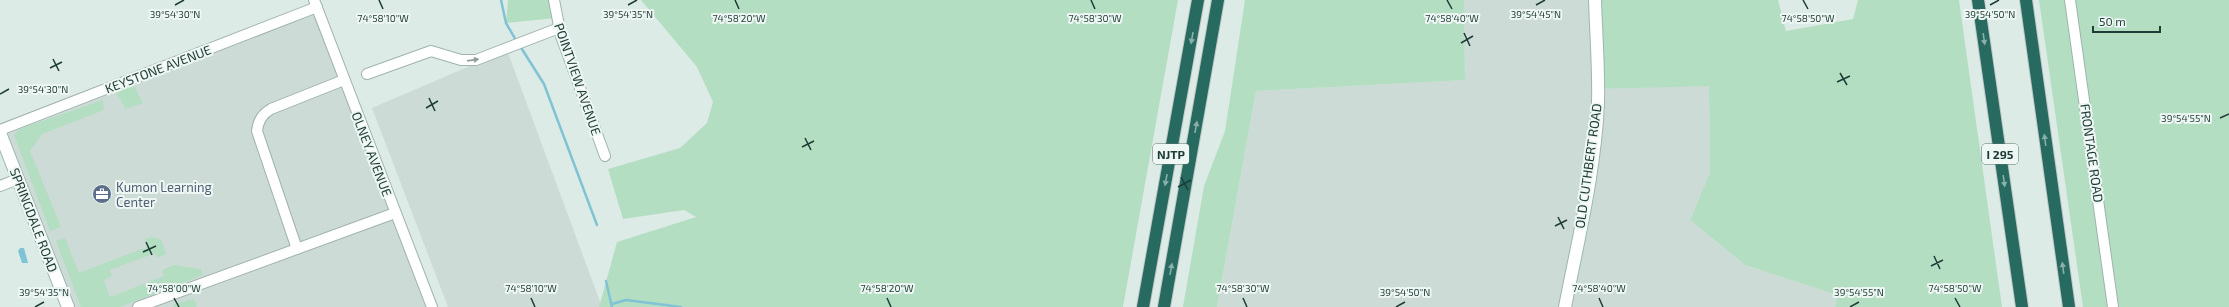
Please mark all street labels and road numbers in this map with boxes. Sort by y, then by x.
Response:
street label: POINTVIEW AVENUE [551,21,605,137]
street label: KEYSTONE AVENUE [103,41,213,97]
street label: OLD CUTHBERT ROAD [1571,103,1605,229]
street label: FRONTAGE ROAD [2077,103,2107,203]
street label: OLNEY AVENUE [349,109,395,199]
road number: NJTP [1153,144,1189,164]
road number: I 295 [1982,144,2018,164]
street label: SPRINGDALE ROAD [7,165,61,275]

